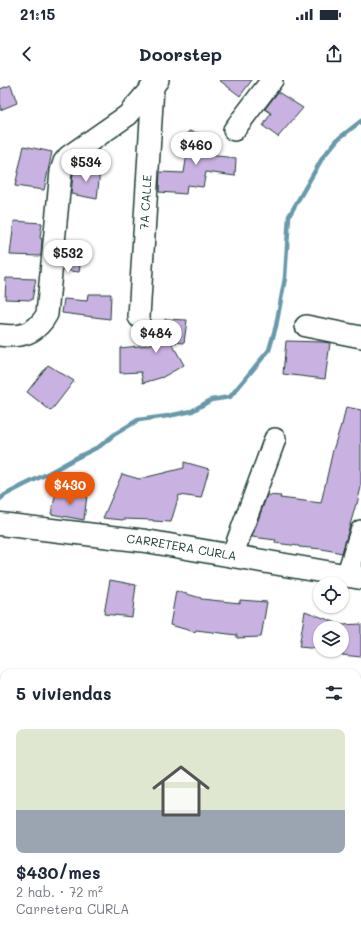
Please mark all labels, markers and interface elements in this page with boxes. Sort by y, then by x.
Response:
text: 21:15 [20,4,55,24]
text: Doorstep [139,42,222,66]
icon: back [16,43,38,65]
icon: share [323,43,345,65]
pin: $460 [172,132,220,166]
text: $460 [180,136,212,153]
pin: $534 [62,149,110,183]
text: $534 [70,153,102,170]
street label: 7A CALLE [135,174,155,230]
pin: $532 [44,240,92,274]
text: $532 [53,244,83,261]
pin: $484 [132,320,180,354]
text: $484 [140,324,172,341]
pin: $430 [46,472,94,506]
text: $430 [54,476,86,493]
street label: CARRETERA CURLA [126,530,238,563]
map controls [313,577,349,657]
button: locate [313,577,349,613]
button: layers [313,621,349,657]
text: 5 viviendas [16,682,112,704]
icon: filters [323,682,345,704]
icon: home [145,755,217,827]
text: $430/mes [16,861,101,883]
text: 2 hab. · 72 m² [16,883,103,900]
text: Carretera CURLA [16,900,129,917]

